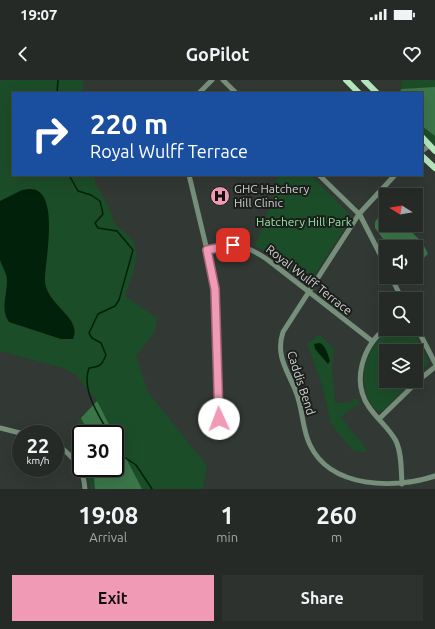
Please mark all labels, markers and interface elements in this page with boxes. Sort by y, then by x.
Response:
text: 19:07 [20,6,58,23]
icon: back [12,43,34,65]
icon: heart [401,43,423,65]
text: GoPilot [186,44,249,64]
icon: right [24,108,76,160]
text: 220 m [90,108,168,139]
text: Royal Wulff Terrace [90,141,248,161]
place label: GHC Hatchery Hill Clinic [234,182,310,209]
hospital icon: GHC Hatchery Hill Clinic [209,185,231,207]
north arrow [379,188,423,232]
map controls [379,188,423,388]
park label: Hatchery Hill Park [256,215,352,228]
pin [216,228,250,262]
icon: arrive [222,234,244,256]
button: sound [379,240,423,284]
street label: Royal Wulff Terrace [264,242,355,317]
button: search [379,292,423,336]
button: layers [379,344,423,388]
street label: Caddis Bend [285,349,318,417]
position arrow [198,398,240,440]
speed limit sign: 30 [72,425,124,477]
text: 22 [27,434,49,457]
text: km/h [26,455,50,466]
text: 19:08 [78,502,138,529]
text: 1 [220,502,234,529]
text: 260 [316,502,357,529]
text: Arrival [89,530,127,544]
text: min [216,530,238,544]
text: m [331,530,342,544]
button: Exit [12,575,214,621]
button: Share [222,575,423,621]

